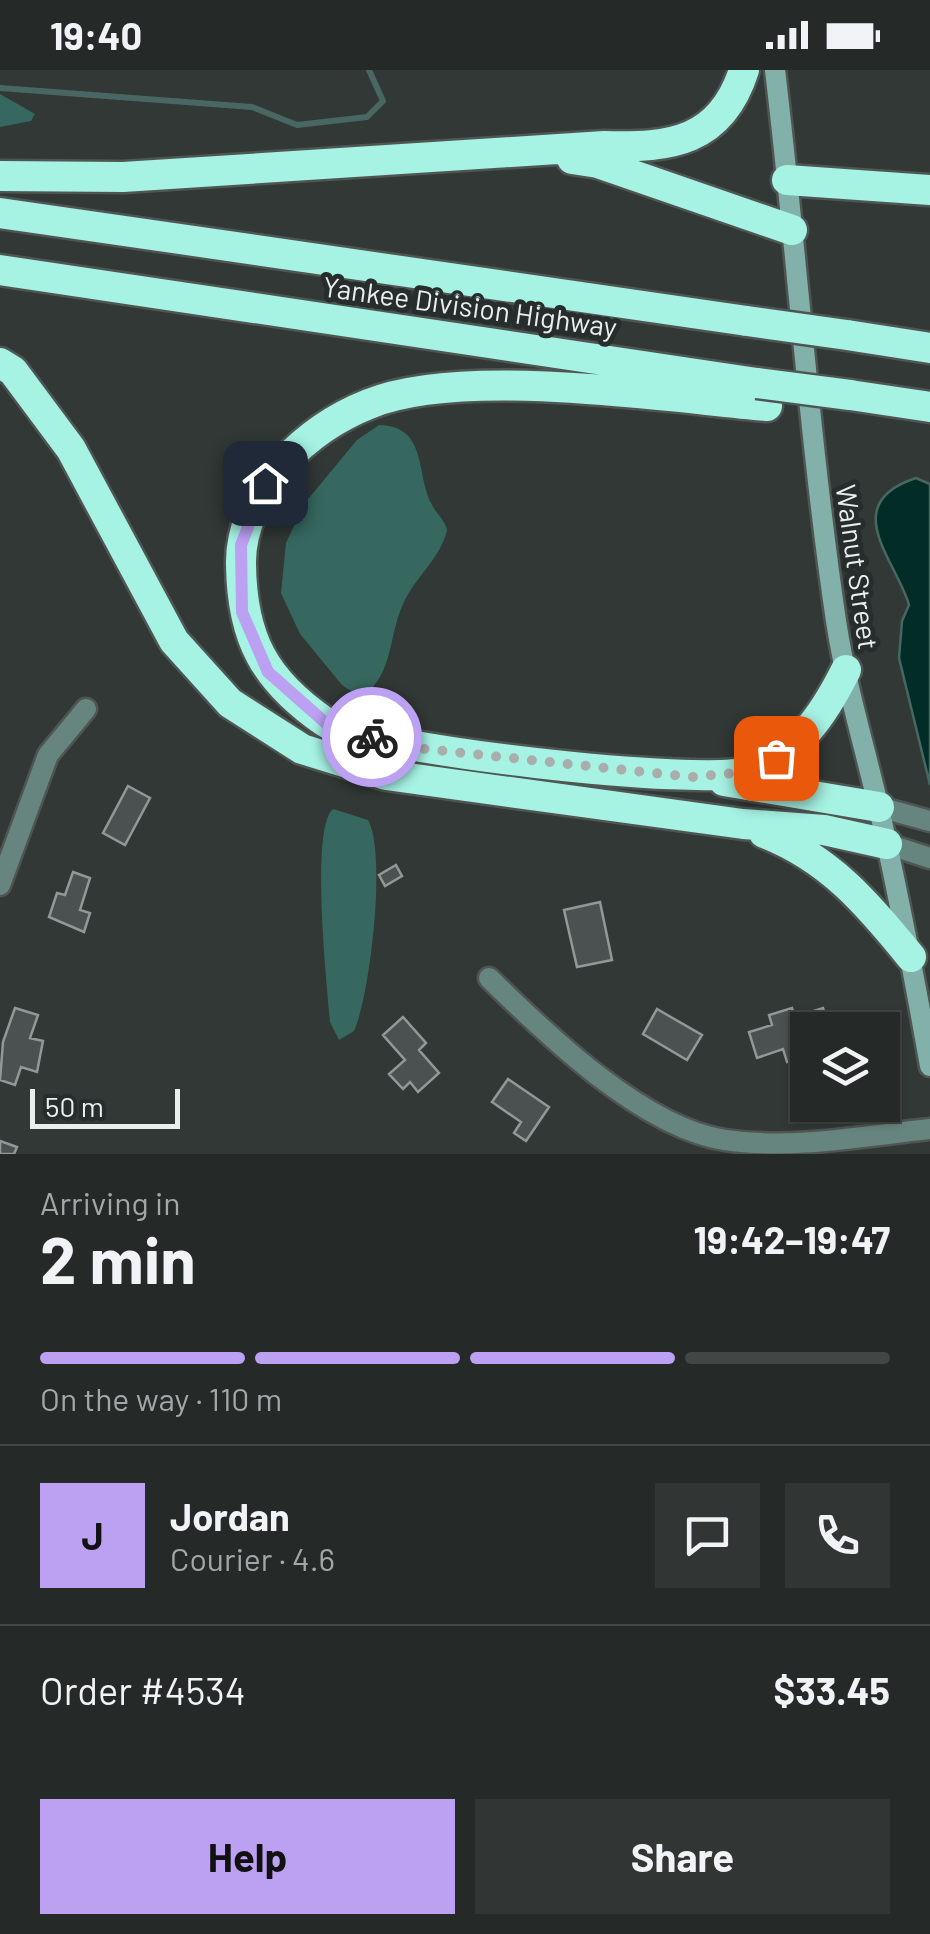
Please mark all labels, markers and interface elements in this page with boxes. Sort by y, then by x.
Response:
text: 19:40 [50,12,142,58]
street label: Yankee Division Highway [321,269,619,343]
pin [223,441,308,526]
icon: home [238,456,293,511]
street label: Walnut Street [830,482,886,652]
courier [322,687,422,787]
icon: bike [345,710,400,765]
pin [734,716,819,801]
icon: bag [749,731,804,786]
map controls [790,1012,900,1122]
button: layers [790,1012,900,1122]
scale bar [30,1084,180,1128]
text: 50 m [45,1089,104,1123]
text: Arriving in [40,1183,180,1221]
text: 19:42–19:47 [694,1216,890,1262]
text: 2 min [40,1219,196,1297]
text: On the way · 110 m [40,1379,282,1417]
button: chat [655,1483,760,1588]
button: phone [785,1483,890,1588]
text: Jordan [170,1493,290,1539]
text: J [81,1512,104,1558]
text: Courier · 4.6 [170,1539,335,1577]
text: Order #4534 [40,1667,246,1713]
text: $33.45 [773,1667,890,1713]
button: Help [40,1799,455,1914]
button: Share [475,1799,890,1914]

